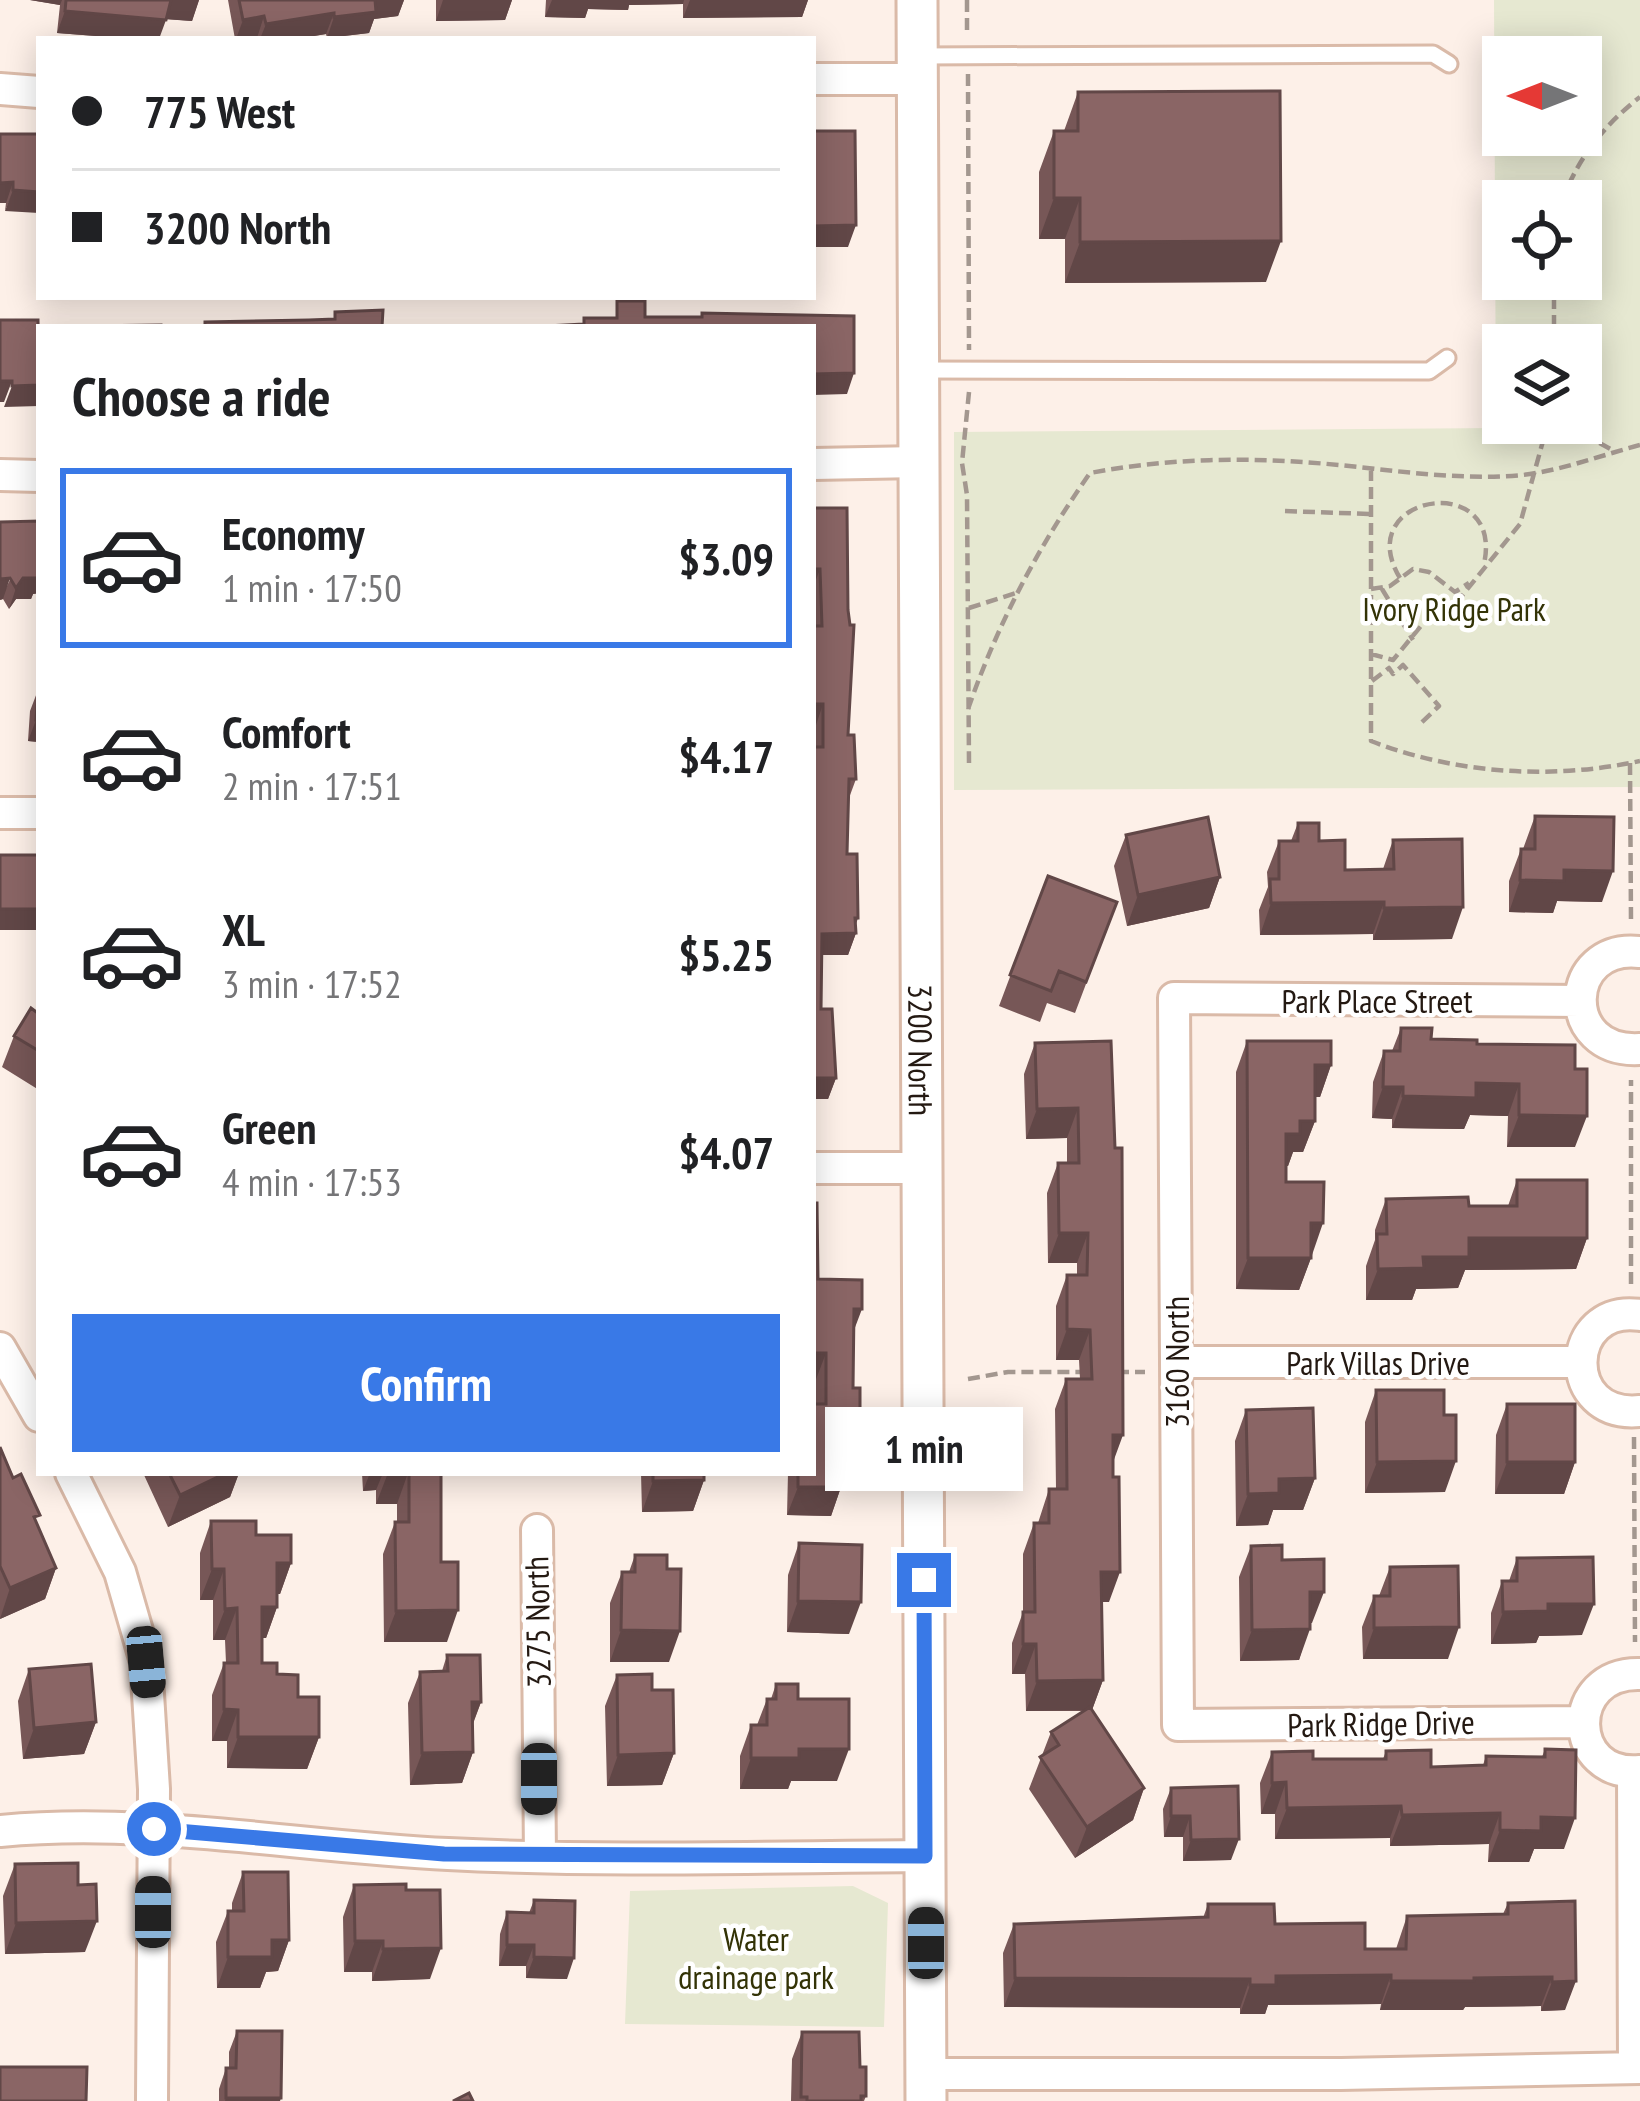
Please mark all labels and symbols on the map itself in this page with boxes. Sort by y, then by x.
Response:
north arrow [1482,36,1602,156]
park label: Ivory Ridge Park [1362,587,1546,630]
street label: Park Place Street [1281,979,1473,1022]
street label: 3200 North [900,984,943,1116]
street label: 3160 North [1155,1296,1198,1428]
street label: Park Villas Drive [1286,1341,1470,1384]
callout: 1 min [825,1406,1023,1490]
route end [897,1553,951,1607]
street label: 3275 North [514,1556,560,1688]
car [125,1625,167,1699]
street label: Park Ridge Drive [1287,1700,1475,1746]
car [521,1743,557,1815]
route start [127,1802,181,1856]
car [135,1876,171,1948]
car [908,1907,944,1979]
park label: Water drainage park [678,1917,834,1998]

